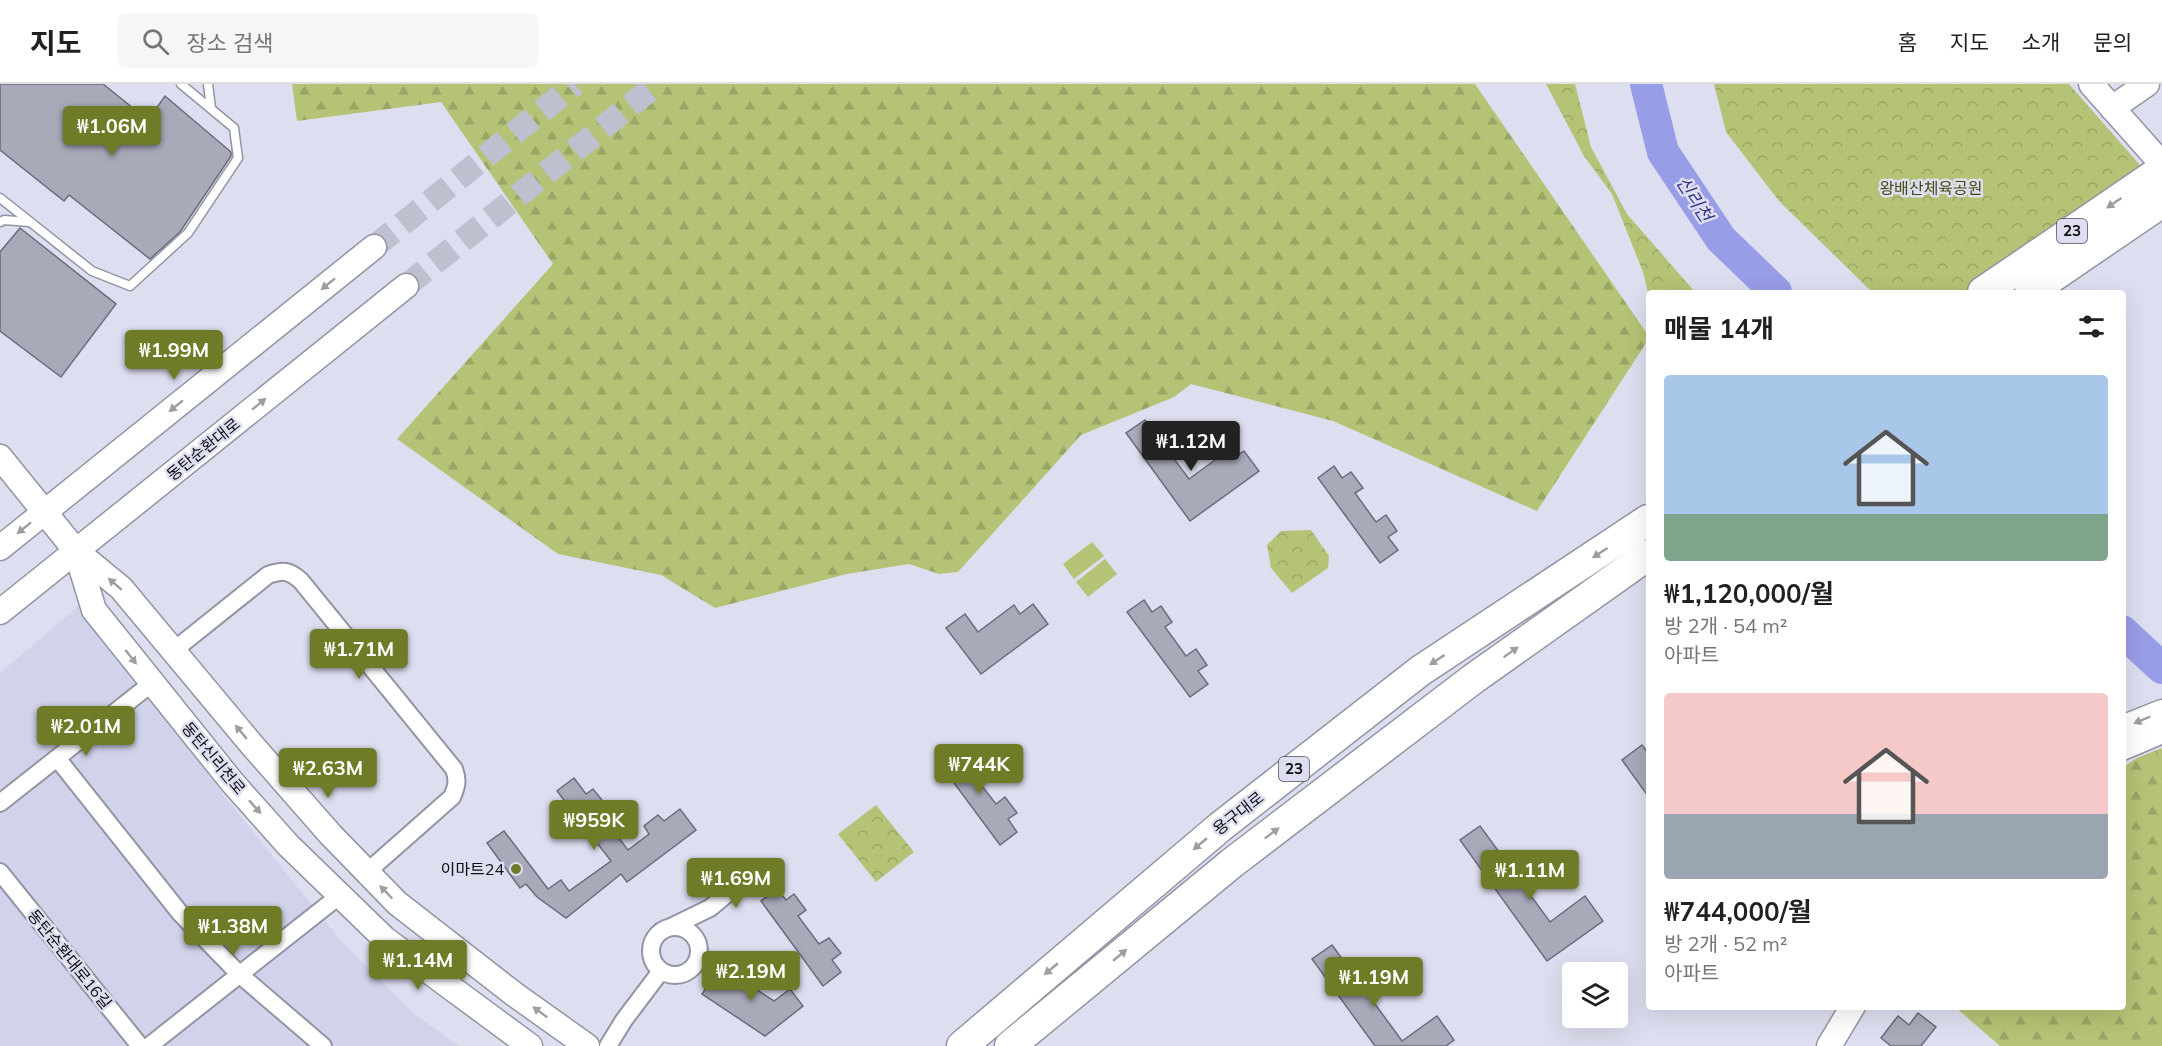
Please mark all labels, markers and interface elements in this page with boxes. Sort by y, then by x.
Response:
search box [118,14,538,68]
text: 지도 [30,25,82,60]
icon: search [139,25,172,58]
text: 장소 검색 [187,29,273,57]
text: 홈 [1898,29,1917,55]
text: 지도 [1950,29,1989,55]
text: 소개 [2022,29,2060,55]
text: 문의 [2093,29,2132,55]
pin: ₩1.06M [63,106,161,157]
text: ₩1.06M [77,113,147,138]
water label: 신리천 [1671,172,1719,228]
park label: 왕배산체육공원 [1879,178,1983,198]
one-way arrow [2106,197,2122,209]
road number: 23 [2057,219,2087,243]
one-way arrow [320,278,336,291]
icon: filters [2075,310,2108,343]
text: 매물 14개 [1664,312,1774,345]
pin: ₩1.99M [125,330,223,381]
text: ₩1.99M [139,337,209,362]
one-way arrow [251,398,266,411]
one-way arrow [168,400,184,413]
street label: 동탄순환대로 [162,413,244,485]
icon: home [1832,414,1940,522]
pin: ₩1.12M [1142,421,1240,472]
text: ₩1.12M [1156,428,1226,453]
one-way arrow [16,522,32,535]
one-way arrow [1591,547,1608,558]
one-way arrow [107,577,123,590]
text: ₩1,120,000/월 [1664,577,1834,610]
text: 방 2개 · 54 m² [1664,613,1787,638]
pin: ₩1.71M [310,629,408,680]
text: ₩1.71M [324,636,394,661]
text: 아파트 [1664,642,1719,667]
one-way arrow [1503,646,1519,658]
one-way arrow [124,649,136,664]
one-way arrow [1429,655,1445,666]
pin: ₩2.01M [37,706,135,757]
text: ₩2.01M [51,713,121,738]
one-way arrow [2133,715,2151,725]
street label: 동탄신리천로 [178,718,250,798]
one-way arrow [235,725,248,740]
icon: home [1832,732,1940,840]
pin: ₩744K [937,744,1021,795]
pin: ₩2.63M [279,748,377,799]
text: ₩744K [948,751,1010,776]
text: ₩2.63M [293,755,363,780]
road number: 23 [1279,757,1309,781]
street label: 용구대로 [1209,787,1268,839]
one-way arrow [248,799,261,814]
pin: ₩959K [552,800,636,851]
text: ₩959K [563,807,625,832]
one-way arrow [1264,827,1279,839]
one-way arrow [1193,837,1208,850]
pin: ₩1.11M [1481,850,1579,901]
text: ₩1.11M [1495,857,1565,882]
pin: ₩1.69M [687,858,785,909]
place label: 이마트24 [441,859,504,879]
marker: 이마트24 [509,862,523,876]
text: ₩1.69M [701,865,771,890]
one-way arrow [380,885,394,899]
text: ₩744,000/월 [1664,895,1812,928]
street label: 동탄순환대로16길 [24,905,116,1013]
pin: ₩1.38M [184,906,282,957]
text: ₩1.38M [198,913,268,938]
text: 방 2개 · 52 m² [1664,931,1787,956]
pin: ₩1.14M [369,940,467,991]
text: ₩1.14M [383,947,453,972]
one-way arrow [1112,949,1128,962]
pin: ₩2.19M [702,951,800,1002]
pin: ₩1.19M [1325,957,1423,1008]
text: ₩2.19M [716,958,786,983]
text: 아파트 [1664,960,1719,985]
one-way arrow [1043,962,1058,975]
map controls [1562,962,1628,1028]
button: layers [1562,962,1628,1028]
text: ₩1.19M [1339,964,1409,989]
one-way arrow [532,1006,548,1018]

